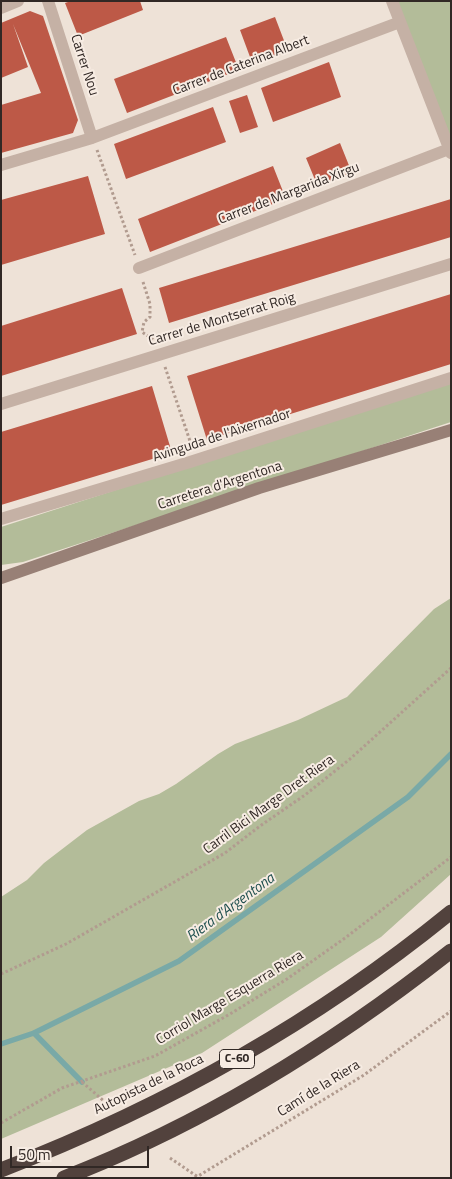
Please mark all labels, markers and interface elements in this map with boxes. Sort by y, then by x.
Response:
street label: Carrer Nou [66,32,102,98]
street label: Carrer de Caterina Albert [170,32,312,100]
street label: Carrer de Margarida Xirgu [216,159,362,229]
street label: Carrer de Montserrat Roig [147,290,297,350]
street label: Avinguda de l'Aixernador [151,406,293,466]
street label: Carretera d'Argentona [156,458,284,514]
street label: Carril Bici Marge Dret Riera [200,752,338,858]
water label: Riera d'Argentona [183,870,279,946]
street label: Corriol Marge Esquerra Riera [153,947,307,1049]
road number: C-60 [220,1050,254,1068]
street label: Autopista de la Roca [91,1051,207,1119]
street label: Camí de la Riera [275,1057,363,1121]
scale bar [12,1136,151,1168]
text: 50 m [18,1143,51,1166]

